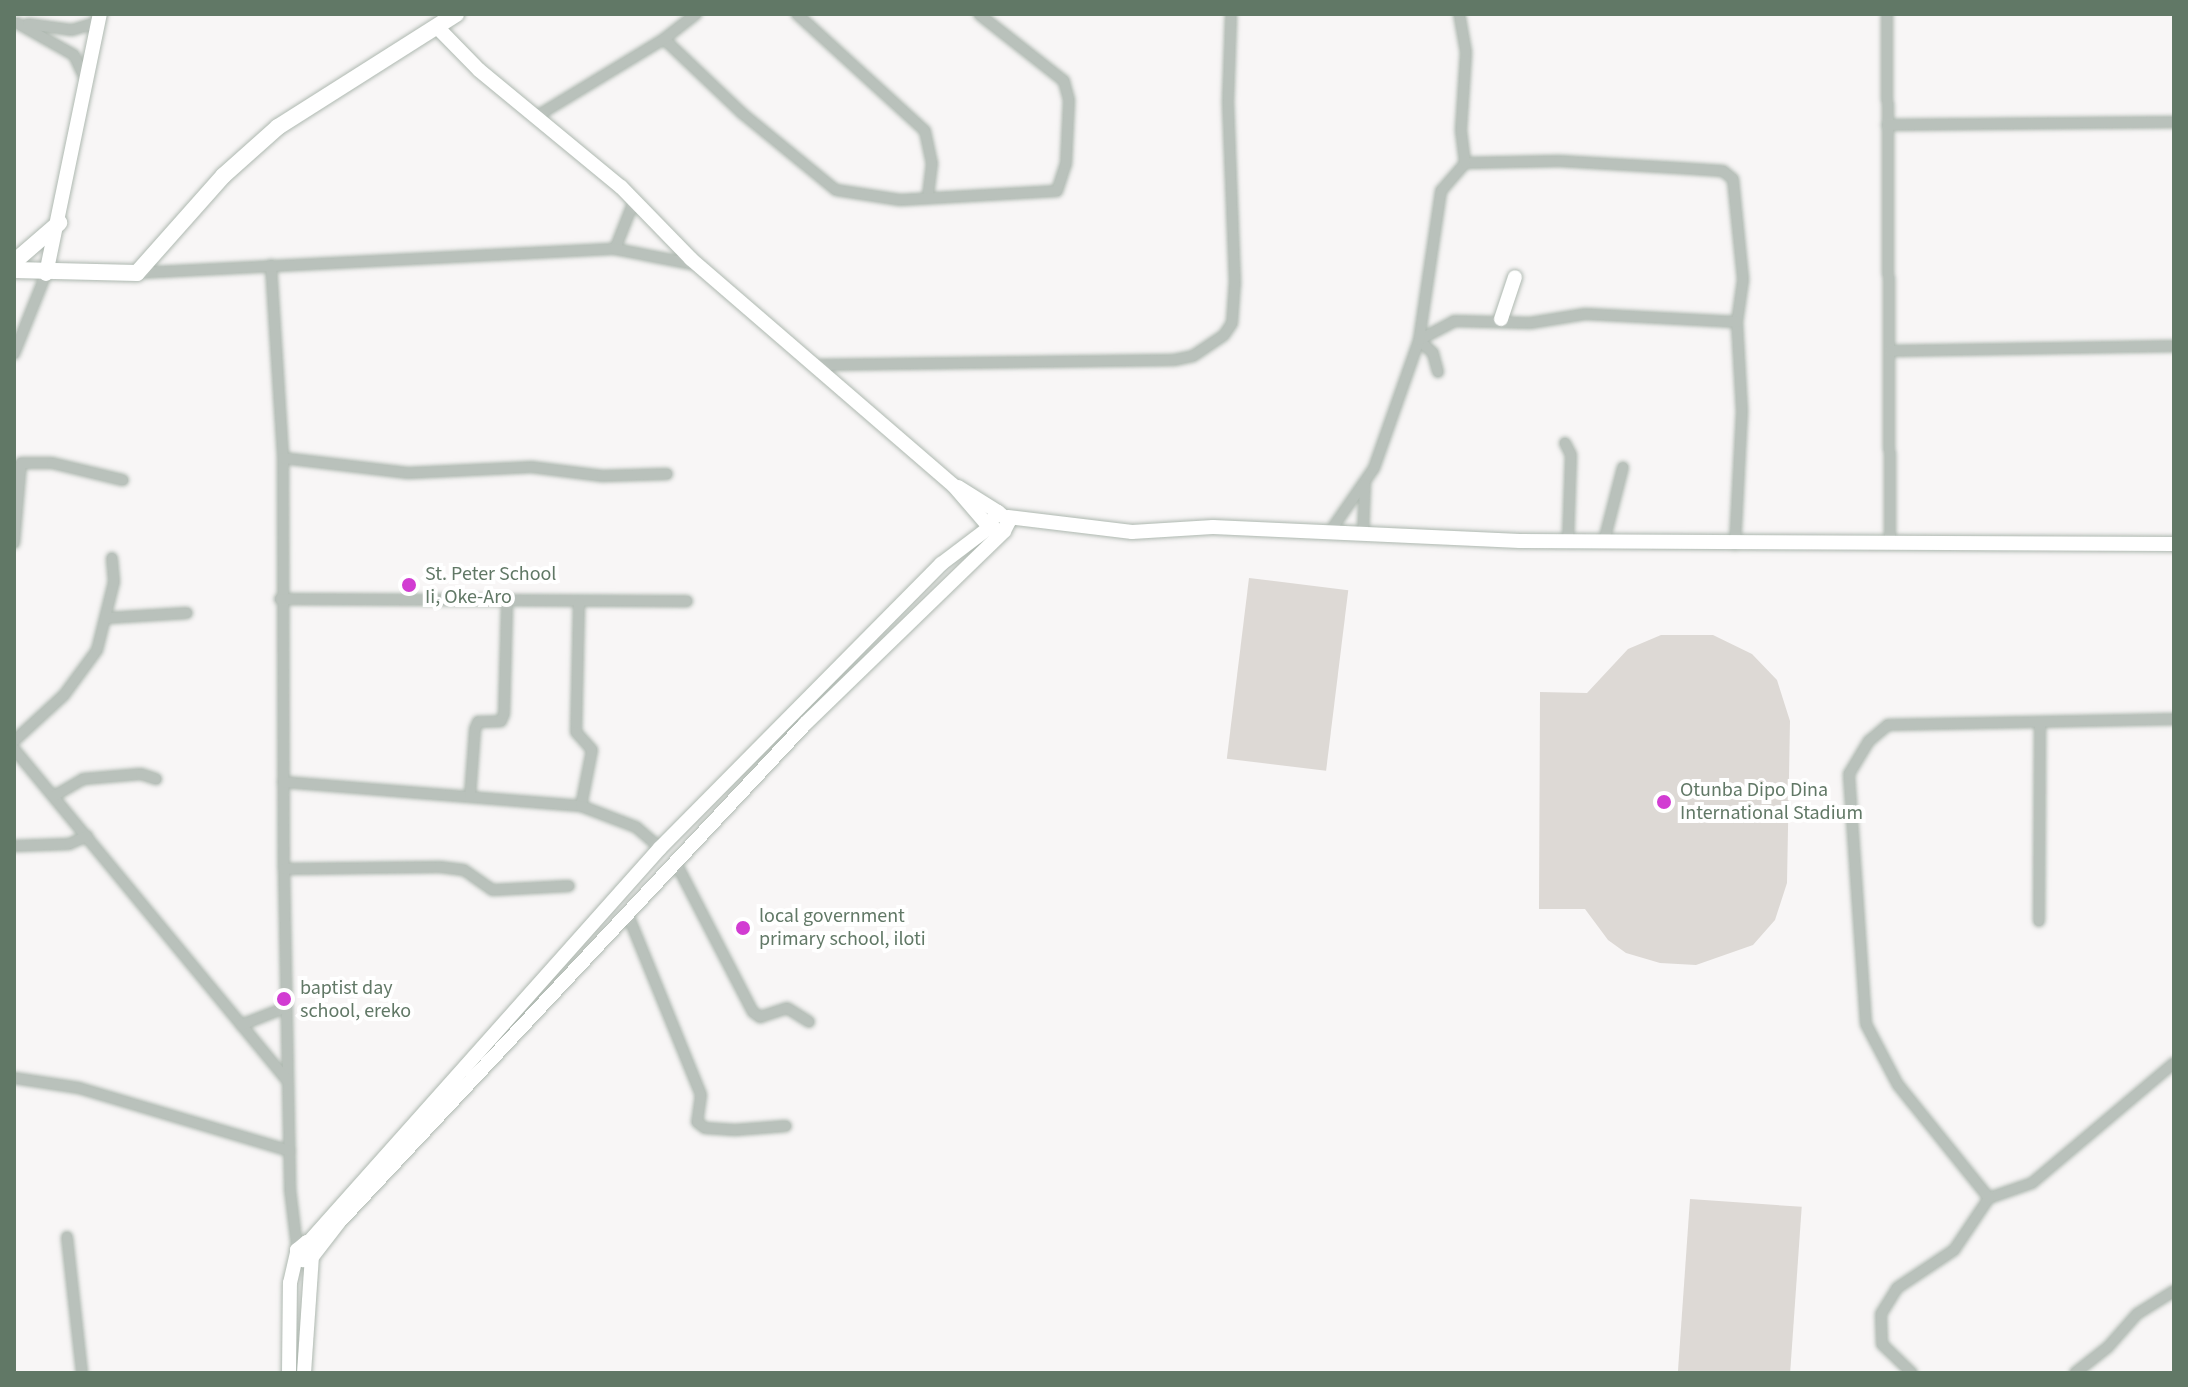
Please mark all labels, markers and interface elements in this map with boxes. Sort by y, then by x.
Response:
place label: St. Peter School Ii, Oke-Aro [425,562,556,609]
marker: St. Peter School Ii, Oke-Aro [400,576,418,594]
place label: Otunba Dipo Dina International Stadium [1680,778,1863,825]
marker: Otunba Dipo Dina International Stadium [1655,793,1673,811]
place label: local government primary school, iloti [759,904,926,951]
marker: local government primary school, iloti [734,919,752,937]
place label: baptist day school, ereko [300,976,411,1023]
marker: baptist day school, ereko [275,990,293,1008]

